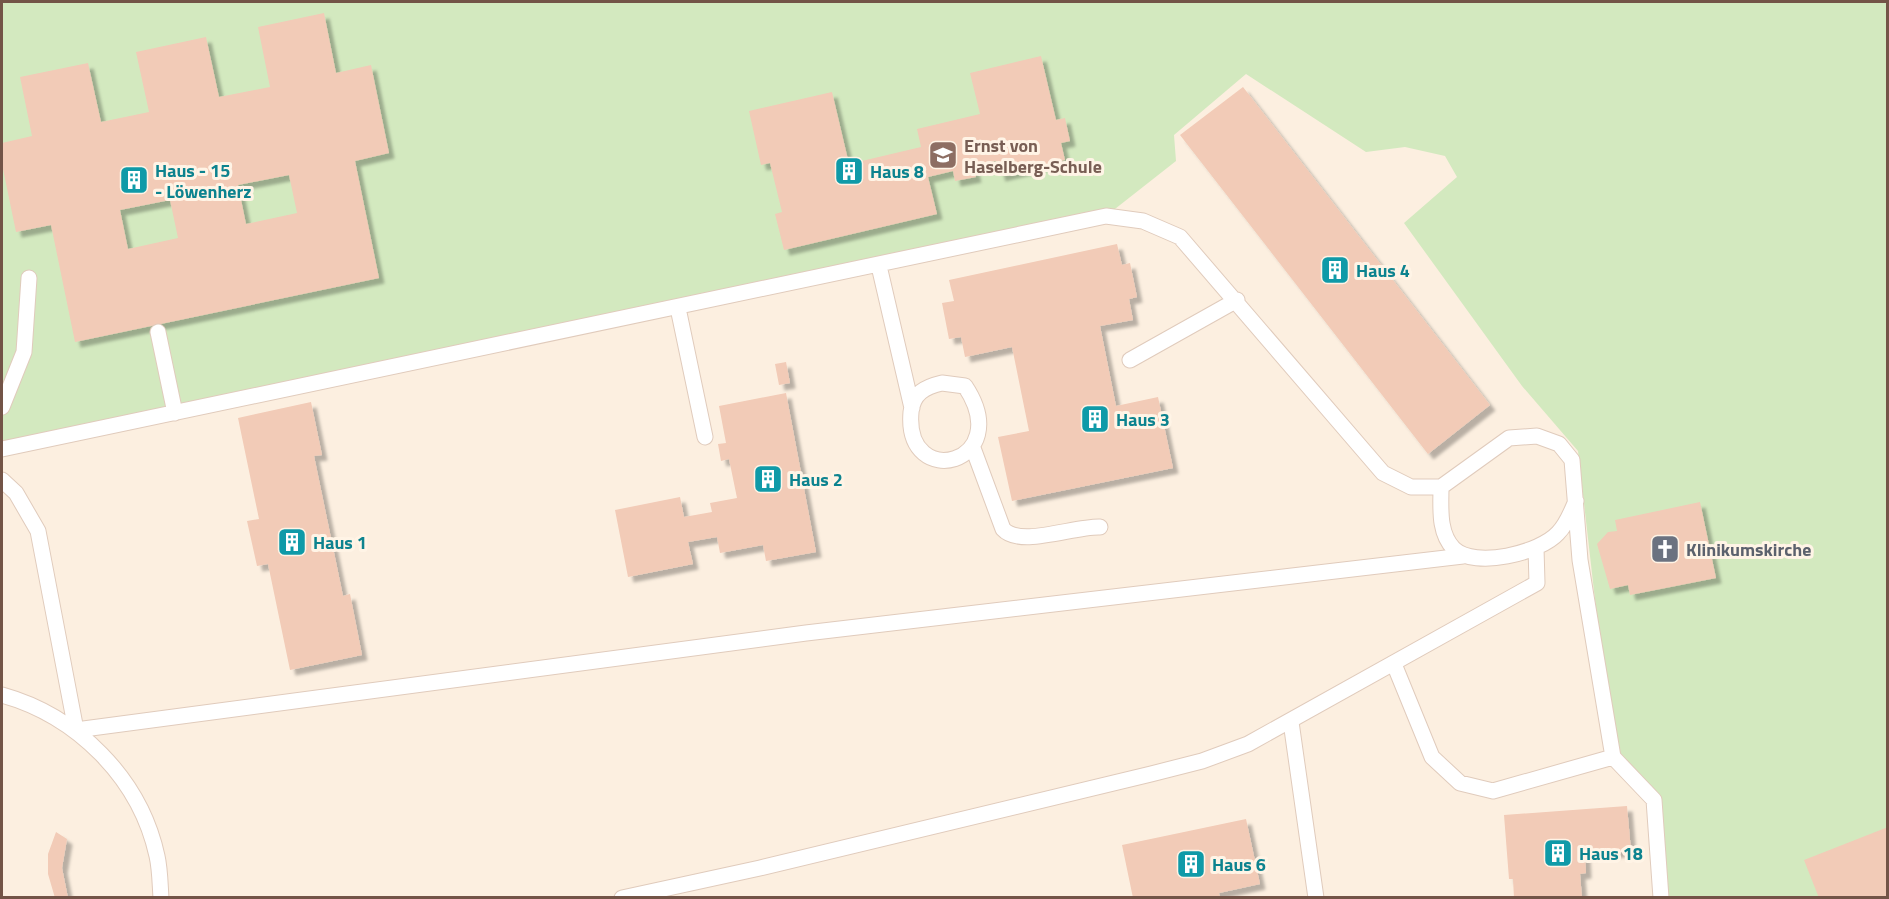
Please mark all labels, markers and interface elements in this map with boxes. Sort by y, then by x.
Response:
place label: Ernst von Haselberg-Schule [964,132,1102,180]
school or university icon: Ernst von Haselberg-Schule [927,139,959,171]
building icon: Haus 8 [833,155,865,187]
place label: Haus - 15 - Löwenherz [155,157,251,205]
place label: Haus 8 [870,158,924,185]
building icon: Haus - 15 - Löwenherz [118,164,150,196]
building icon: Haus 4 [1319,254,1351,286]
place label: Haus 4 [1356,257,1410,284]
building icon: Haus 3 [1079,403,1111,435]
place label: Haus 3 [1116,406,1170,433]
building icon: Haus 2 [752,463,784,495]
place label: Haus 2 [789,466,843,493]
building icon: Haus 1 [276,526,308,558]
place label: Haus 1 [313,529,367,556]
church icon: Klinikumskirche [1649,533,1681,565]
place label: Klinikumskirche [1686,536,1811,563]
building icon: Haus 18 [1542,837,1574,869]
place label: Haus 18 [1579,840,1643,867]
building icon: Haus 6 [1175,848,1207,880]
place label: Haus 6 [1212,851,1266,878]

